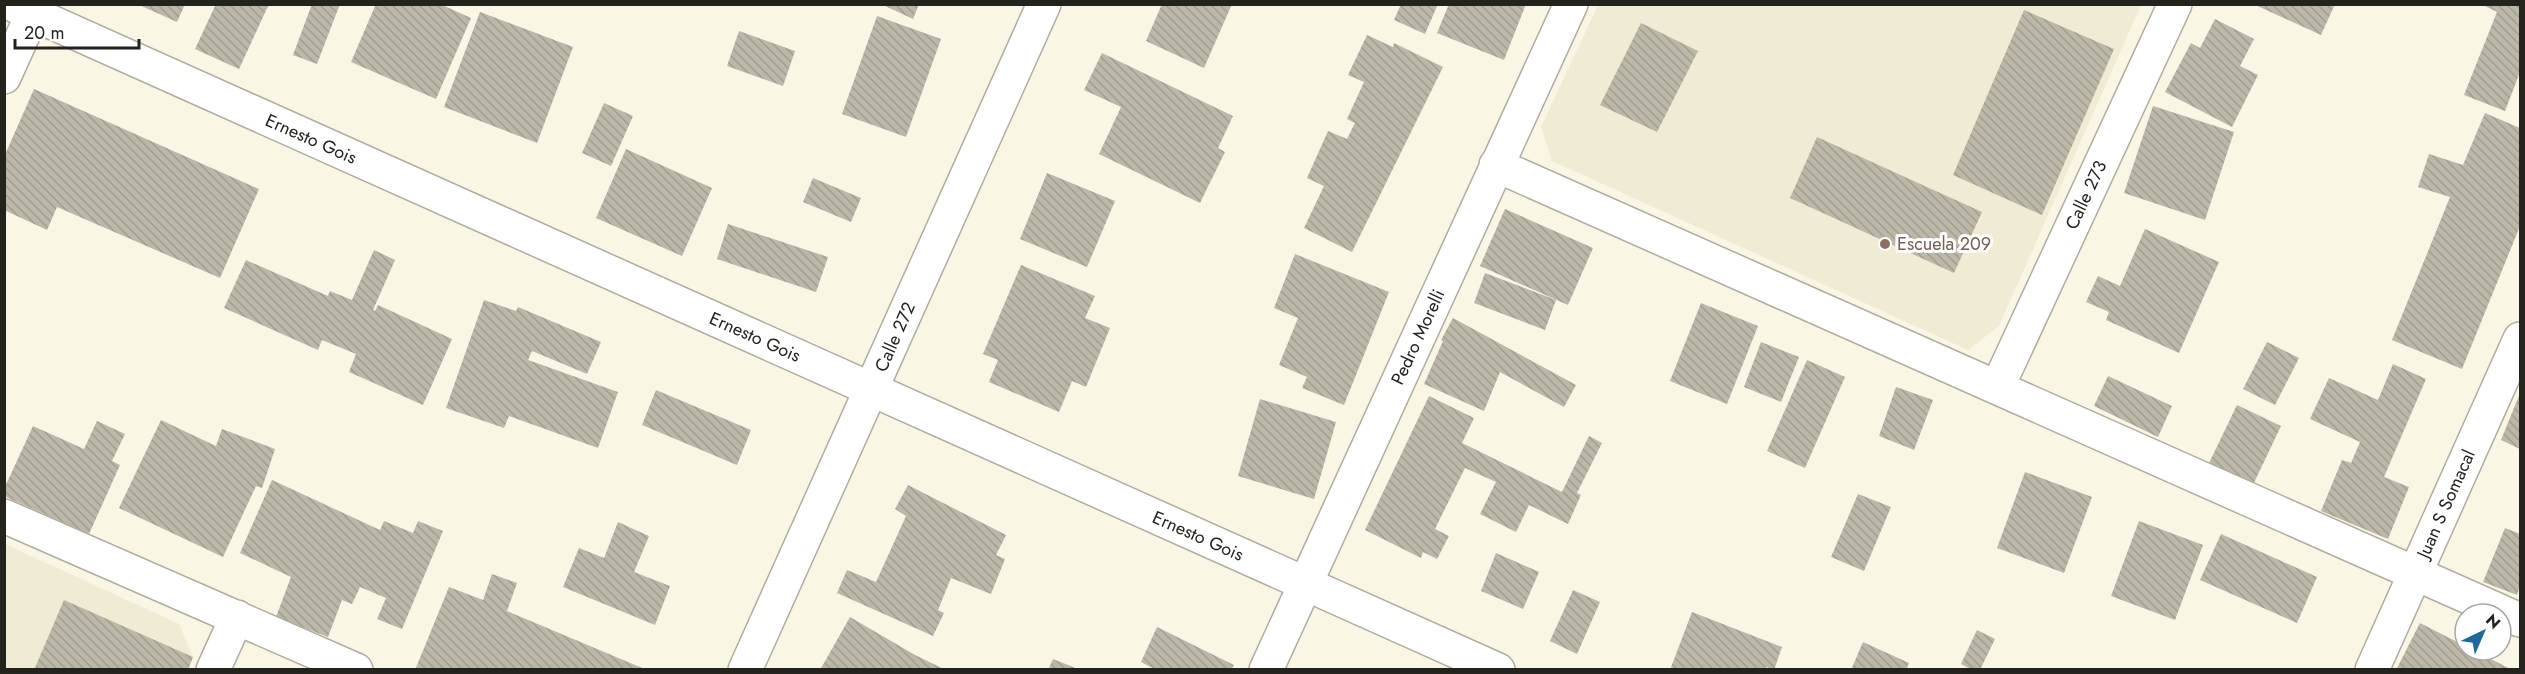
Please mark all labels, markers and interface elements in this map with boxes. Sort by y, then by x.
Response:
scale bar [15,12,140,50]
text: 20 m [24,20,64,46]
street label: Ernesto Gois [261,107,361,171]
street label: Calle 273 [2059,156,2113,234]
place label: Escuela 209 [1897,231,1991,257]
marker: Escuela 209 [1878,237,1892,251]
street label: Pedro Morelli [1385,285,1451,389]
street label: Calle 272 [868,298,922,376]
street label: Ernesto Gois [705,305,805,369]
street label: Juan S Somacal [2410,446,2482,564]
street label: Ernesto Gois [1148,504,1248,568]
north arrow [2453,602,2513,662]
text: N [2481,609,2506,634]

